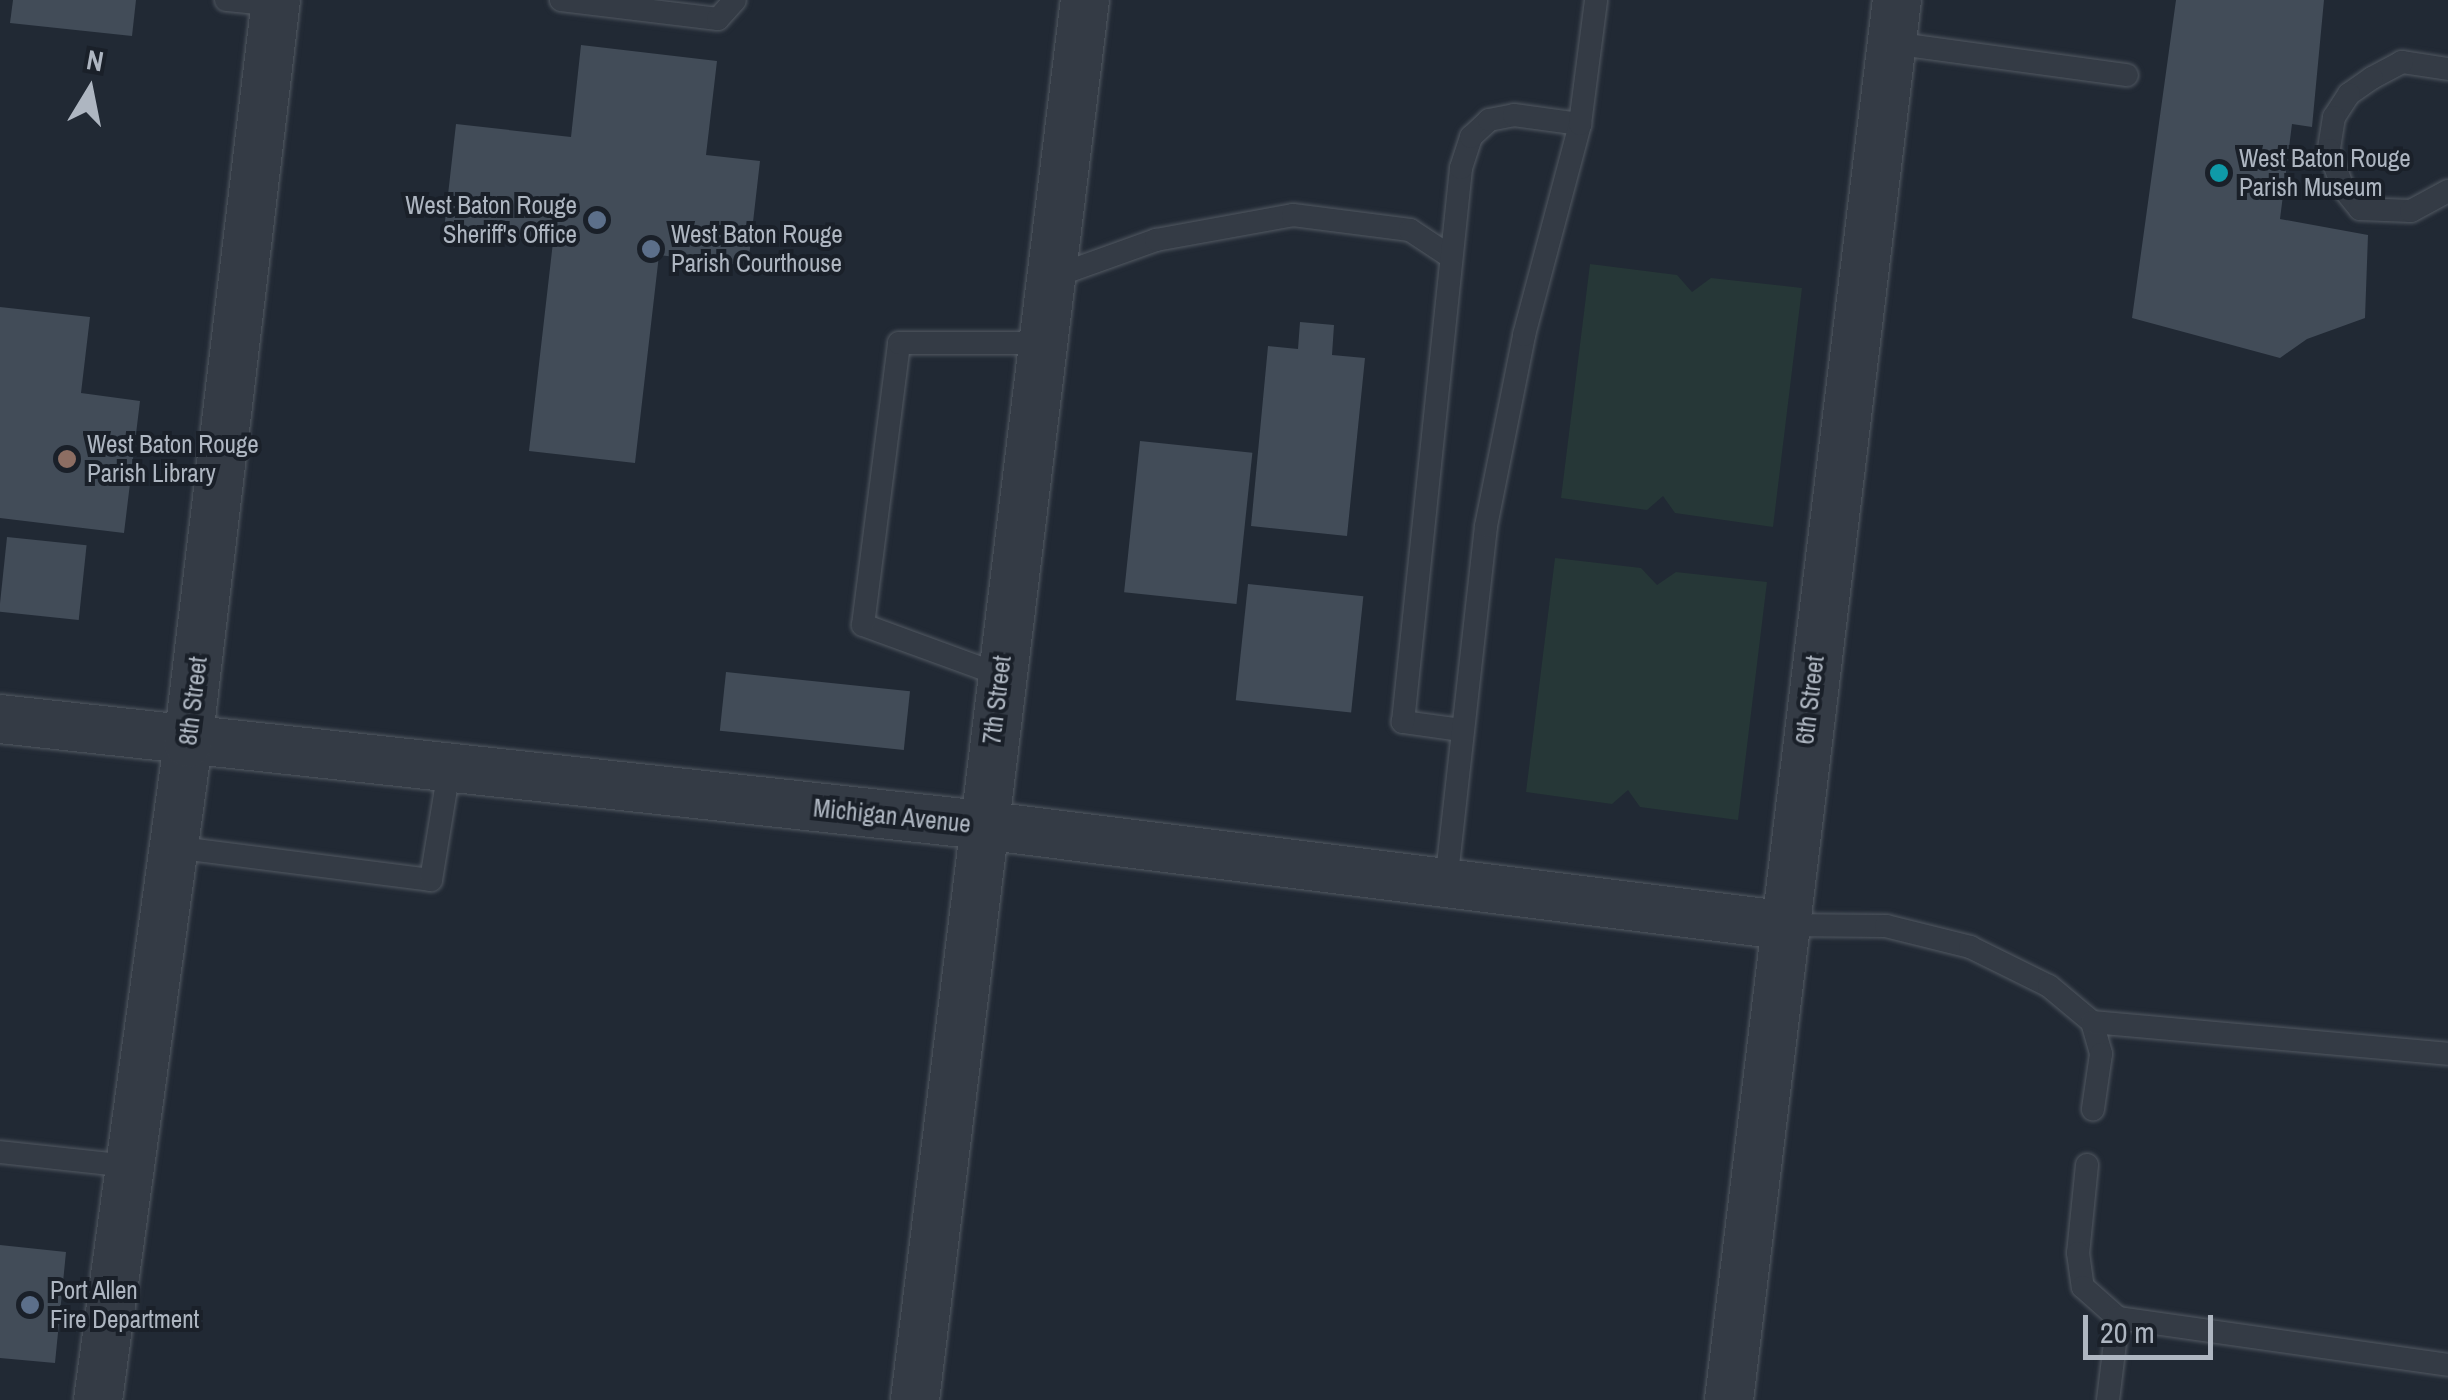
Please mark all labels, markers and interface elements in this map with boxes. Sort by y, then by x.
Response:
north arrow [40,40,140,140]
text: N [84,40,107,81]
place label: West Baton Rouge Parish Museum [2239,144,2411,203]
marker: West Baton Rouge Parish Museum [2208,162,2230,184]
place label: West Baton Rouge Sheriff's Office [405,191,577,250]
marker: West Baton Rouge Sheriff's Office [586,209,608,231]
place label: West Baton Rouge Parish Courthouse [671,220,843,279]
marker: West Baton Rouge Parish Courthouse [640,238,662,260]
place label: West Baton Rouge Parish Library [87,430,259,489]
marker: West Baton Rouge Parish Library [56,448,78,470]
street label: 7th Street [977,654,1017,746]
street label: 6th Street [1790,654,1830,746]
street label: 8th Street [173,655,213,747]
street label: Michigan Avenue [811,793,973,839]
place label: Port Allen Fire Department [50,1276,199,1335]
marker: Port Allen Fire Department [19,1294,41,1316]
scale bar [2088,1295,2218,1357]
text: 20 m [2100,1312,2155,1352]

